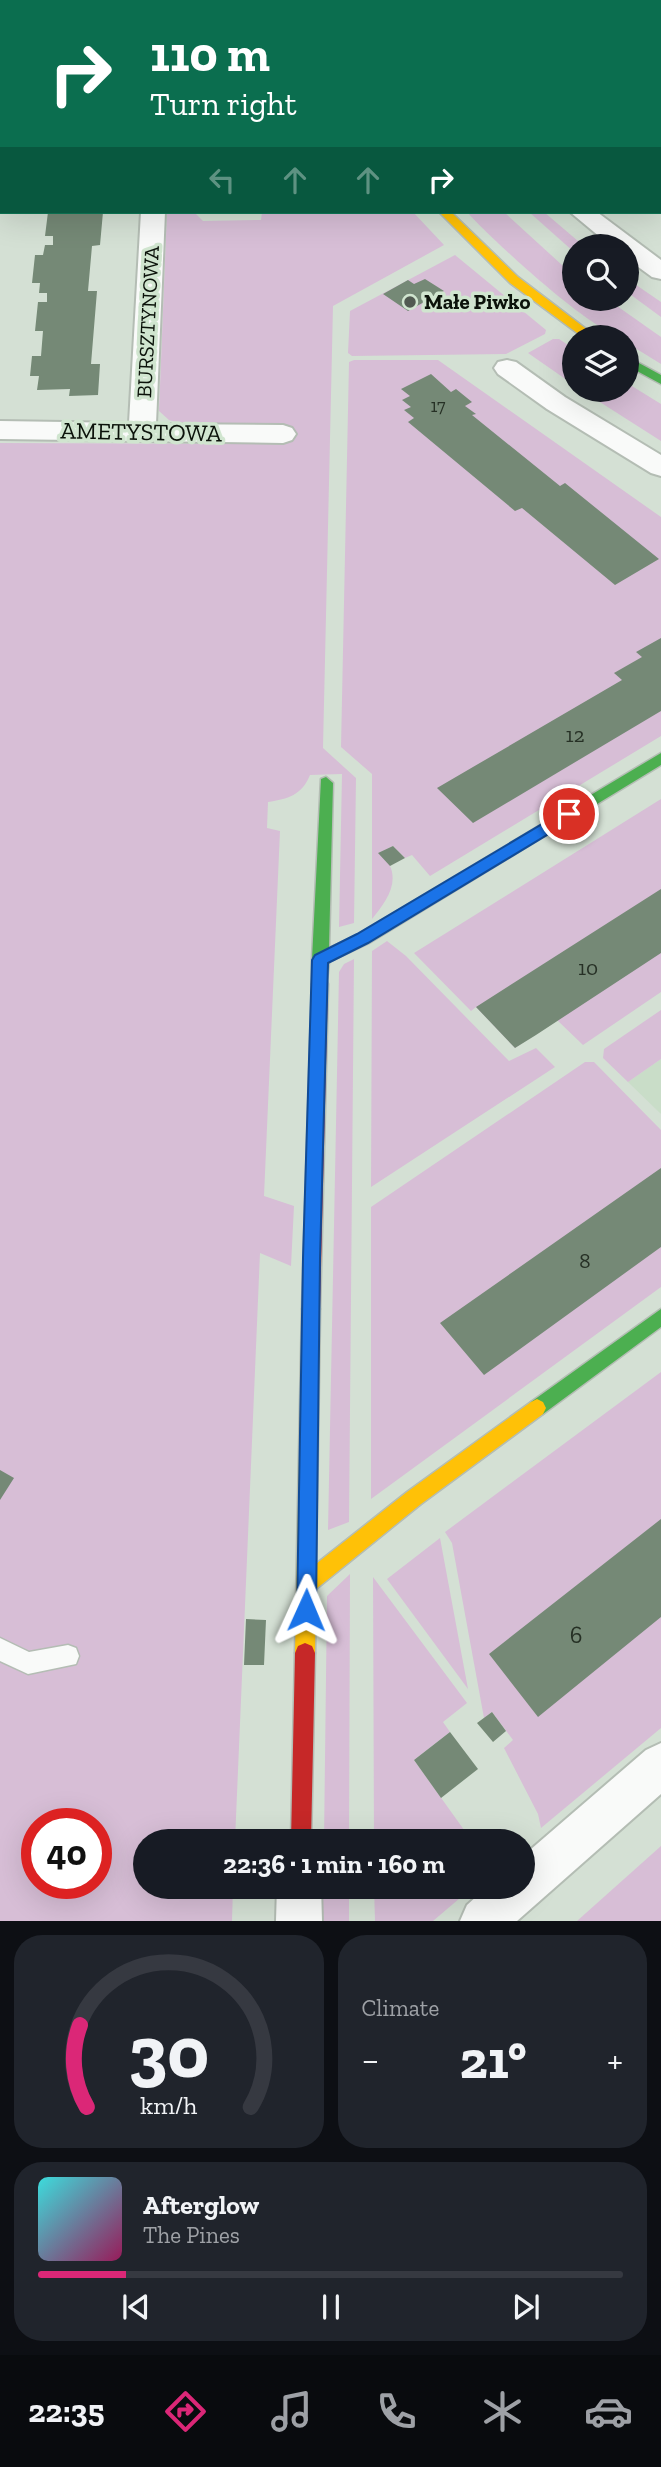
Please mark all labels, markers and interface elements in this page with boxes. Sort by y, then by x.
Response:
text: 110 m [150,25,270,84]
icon: right [35,28,126,119]
text: Turn right [150,85,297,123]
icon: left [203,161,241,199]
icon: ahead [276,161,314,199]
icon: ahead [349,161,387,199]
icon: right [422,161,460,199]
map controls [562,234,639,402]
button: search [562,234,639,311]
street label: BURSZTYNOWA [131,245,164,398]
place label: Małe Piwko [424,289,530,314]
marker: Małe Piwko [402,294,418,310]
button: layers [562,325,639,402]
house number: 17 [430,395,446,417]
street label: AMETYSTOWA [60,416,222,447]
house number: 12 [566,722,584,747]
pin [539,784,599,844]
icon: arrive [550,795,588,833]
house number: 10 [578,955,598,980]
house number: 8 [579,1248,591,1273]
position arrow [269,1573,343,1647]
house number: 6 [570,1620,582,1649]
speed limit sign: 40 [21,1808,112,1899]
text: 22:36 · 1 min · 160 m [223,1848,445,1880]
text: Climate [362,1994,439,2022]
text: 30 [128,2009,209,2097]
text: 21° [460,2029,527,2091]
text: − [362,2037,379,2083]
text: + [607,2037,623,2083]
text: km/h [140,2090,197,2120]
text: Afterglow [143,2189,259,2221]
text: The Pines [143,2221,240,2249]
icon: previous [117,2288,155,2326]
icon: pause [312,2288,350,2326]
icon: next [507,2288,545,2326]
icon: directions [161,2387,210,2436]
icon: music [267,2387,316,2436]
icon: phone [372,2387,421,2436]
icon: climate [478,2387,527,2436]
icon: car [584,2387,633,2436]
text: 22:35 [28,2392,104,2430]

